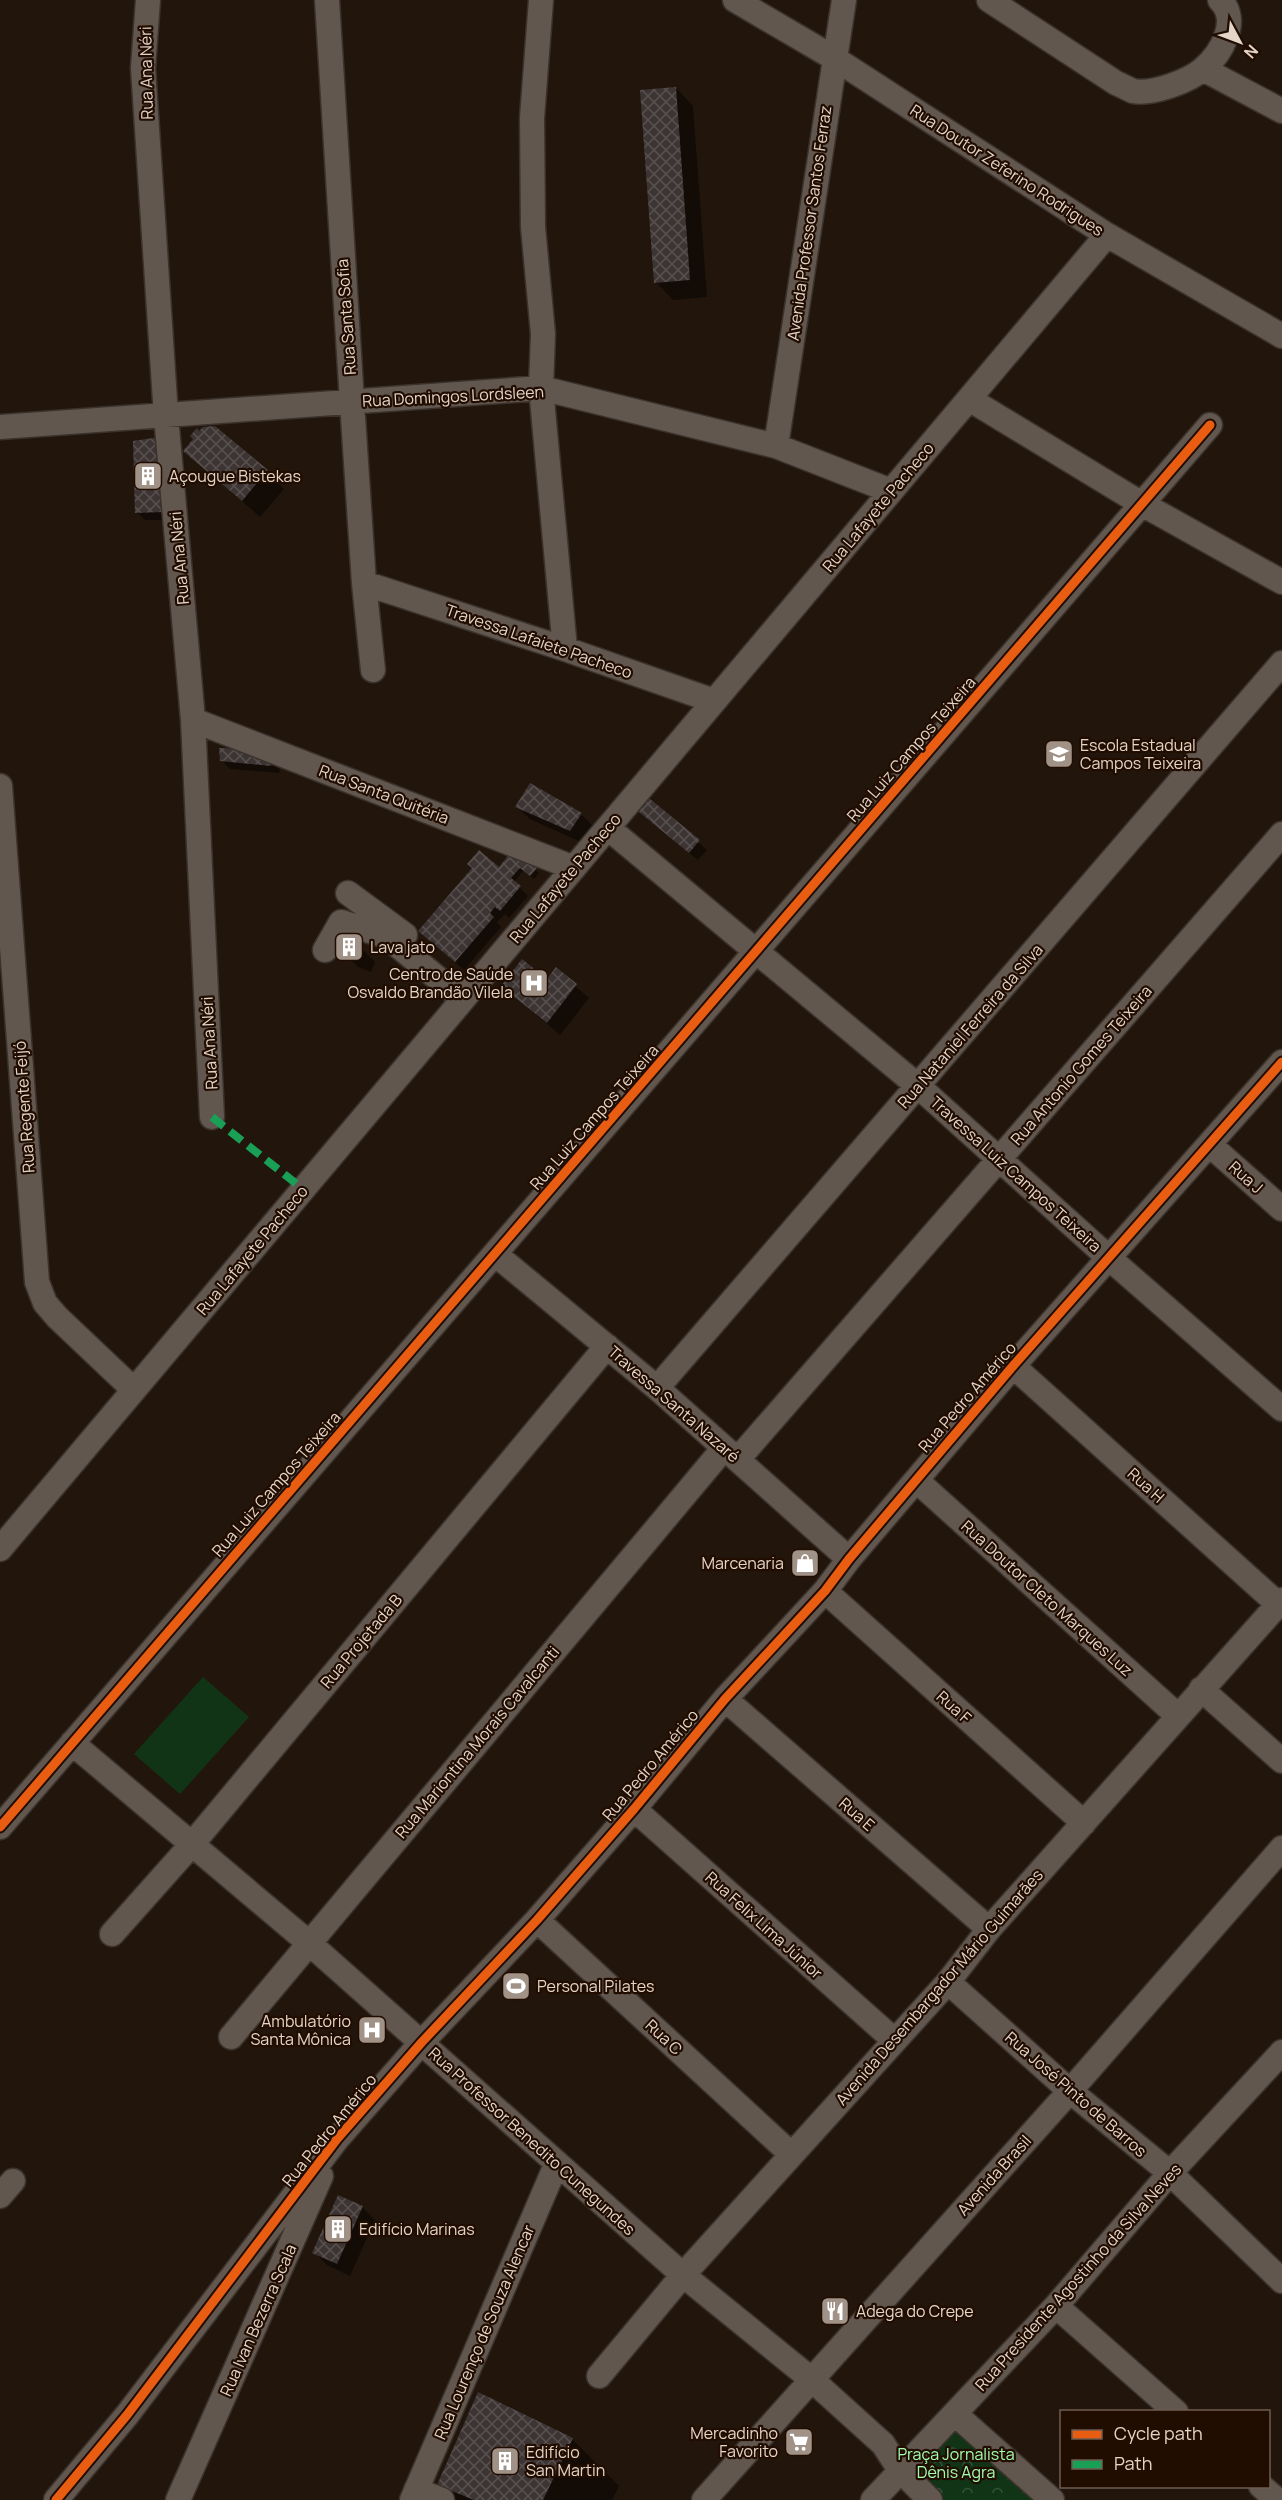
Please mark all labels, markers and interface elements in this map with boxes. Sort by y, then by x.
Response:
north arrow [1210,12,1270,72]
street label: Rua Ana Néri [134,26,158,120]
text: N [1239,40,1263,63]
street label: Rua Doutor Zeferino Rodrigues [906,99,1108,241]
street label: Avenida Professor Santos Ferraz [782,104,836,342]
street label: Rua Santa Sofia [331,258,361,376]
street label: Rua Domingos Lordsleen [362,380,544,412]
street label: Rua Lafayete Pacheco [817,438,939,576]
building icon: Açougue Bistekas [132,460,164,492]
place label: Açougue Bistekas [169,465,301,487]
street label: Rua Ana Néri [164,511,194,605]
street label: Travessa Lafaiete Pacheco [443,599,635,683]
street label: Rua Luiz Campos Teixeira [842,672,980,826]
place label: Escola Estadual Campos Teixeira [1080,734,1201,774]
school or university icon: Escola Estadual Campos Teixeira [1043,738,1075,770]
street label: Rua Santa Quitéria [316,759,452,829]
street label: Rua Lafayete Pacheco [504,809,626,947]
building icon: Lava jato [333,931,365,963]
place label: Lava jato [370,936,435,958]
street label: Rua Nataniel Ferreira da Silva [892,939,1048,1113]
place label: Centro de Saúde Osvaldo Brandão Vilela [348,963,513,1003]
hospital icon: Centro de Saúde Osvaldo Brandão Vilela [518,967,550,999]
street label: Rua Antonio Gomes Teixeira [1005,980,1157,1150]
street label: Rua Ana Néri [196,996,222,1090]
street label: Rua Regente Feijó [8,1040,40,1174]
street label: Rua Luiz Campos Teixeira [525,1040,663,1194]
street label: Travessa Luiz Campos Teixeira [926,1091,1106,1257]
street label: Rua J [1224,1156,1268,1198]
street label: Rua Lafayete Pacheco [191,1181,313,1319]
street label: Rua Pedro Américo [913,1337,1021,1457]
street label: Travessa Santa Nazaré [604,1341,744,1467]
street label: Rua Luiz Campos Teixeira [207,1407,345,1561]
street label: Rua H [1123,1463,1169,1507]
street label: Rua Doutor Cleto Marques Luz [957,1515,1137,1681]
shop icon: Marcenaria [789,1547,821,1579]
place label: Marcenaria [702,1552,784,1574]
street label: Rua Projetada B [315,1589,407,1693]
street label: Rua Mariontina Morais Cavalcanti [390,1641,564,1843]
street label: Rua F [932,1686,976,1728]
street label: Rua Pedro Américo [597,1705,703,1825]
street label: Rua E [834,1792,880,1836]
street label: Avenida Desembargador Mário Guimarães [830,1864,1048,2110]
street label: Rua Felix Lima Júnior [701,1866,828,1984]
sports icon: Personal Pilates [500,1970,532,2002]
place label: Personal Pilates [537,1975,654,1997]
place label: Ambulatório Santa Mônica [250,2010,351,2050]
hospital icon: Ambulatório Santa Mônica [356,2014,388,2046]
street label: Rua C [641,2014,687,2060]
street label: Rua José Pinto de Barros [1000,2026,1152,2162]
street label: Rua Professor Benedito Cunegundes [424,2042,640,2240]
street label: Rua Pedro Américo [277,2069,381,2191]
street label: Avenida Brasil [952,2130,1036,2220]
street label: Rua Presidente Agostinho da Silva Neves [970,2159,1186,2395]
building icon: Edifício Marinas [322,2213,354,2245]
place label: Edifício Marinas [359,2218,475,2240]
street label: Rua Lourenço de Souza Alencar [429,2221,539,2443]
street label: Rua Ivan Bezerra Scala [215,2240,301,2400]
restaurant icon: Adega do Crepe [819,2295,851,2327]
place label: Adega do Crepe [856,2300,974,2322]
legend [1060,2410,1270,2488]
text: Cycle path [1114,2421,1203,2445]
place label: Mercadinho Favorito [690,2422,778,2462]
supermarket icon: Mercadinho Favorito [783,2426,815,2458]
place label: Edifício San Martin [526,2441,605,2481]
park label: Praça Jornalista Dênis Agra [897,2443,1015,2483]
building icon: Edifício San Martin [489,2445,521,2477]
text: Path [1114,2451,1152,2475]

